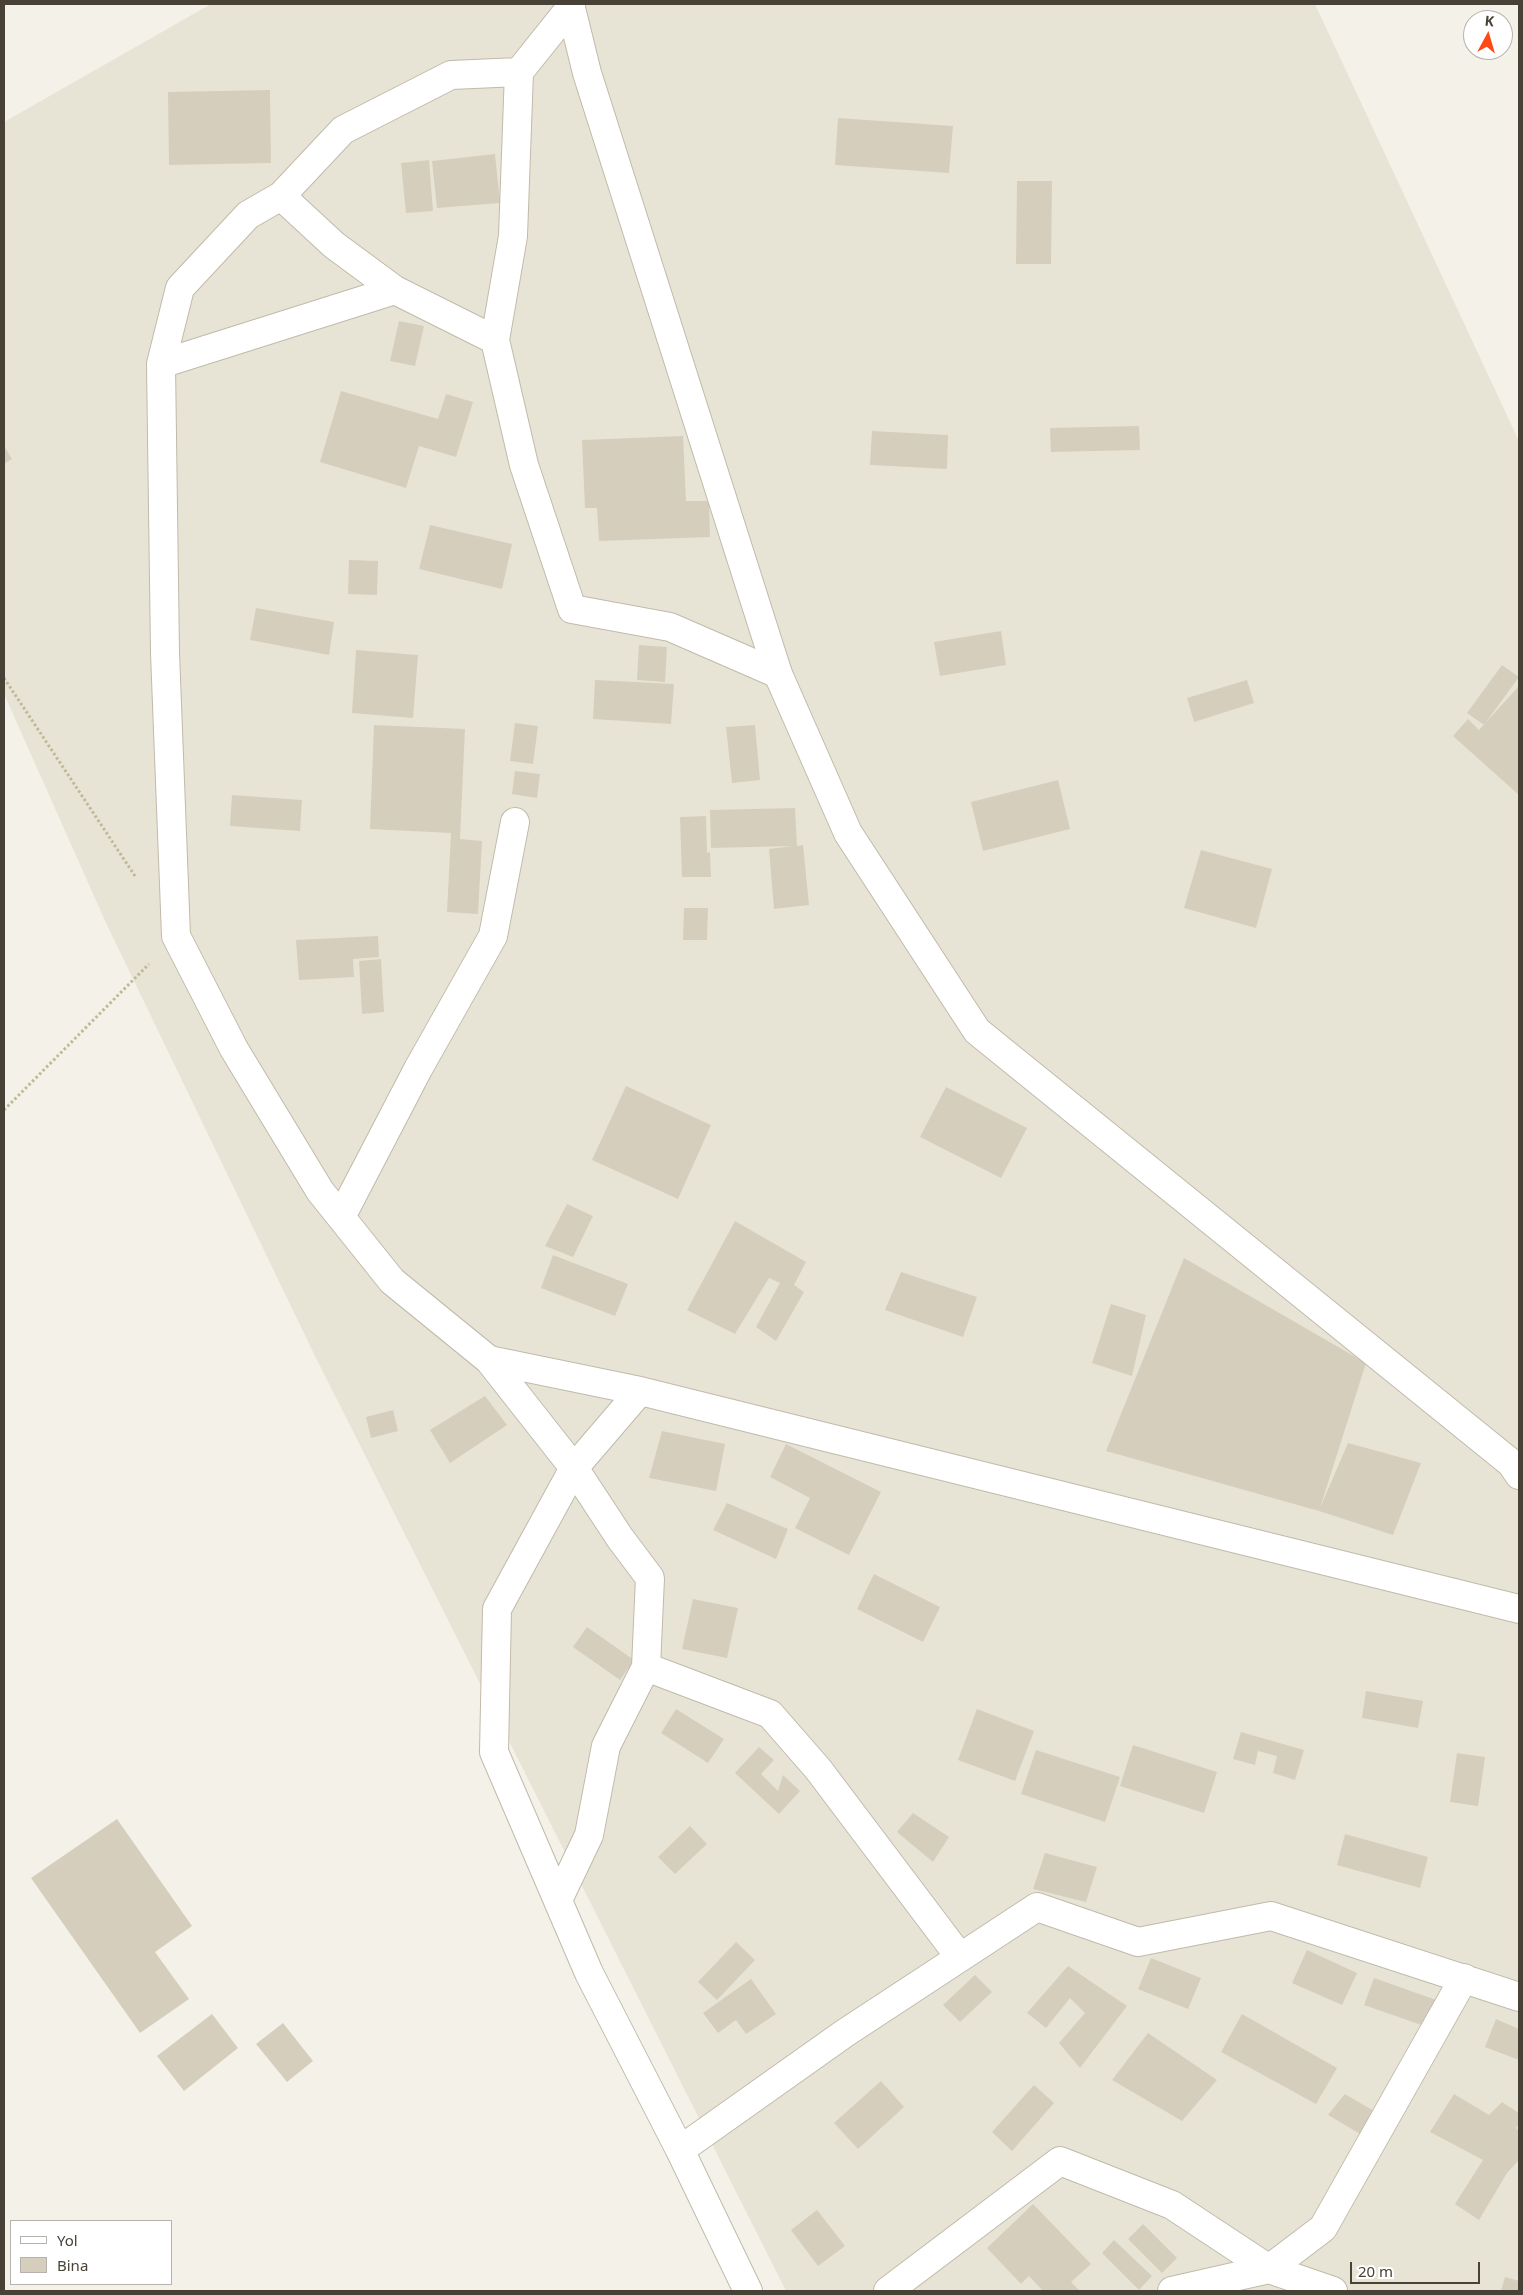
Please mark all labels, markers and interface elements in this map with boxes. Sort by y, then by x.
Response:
north arrow [1463,10,1513,60]
text: K [1484,11,1495,31]
legend [10,2220,172,2285]
text: Yol [57,2230,78,2250]
scale bar [1353,2252,1483,2284]
text: Bina [57,2255,88,2275]
text: 20 m [1358,2261,1393,2281]

